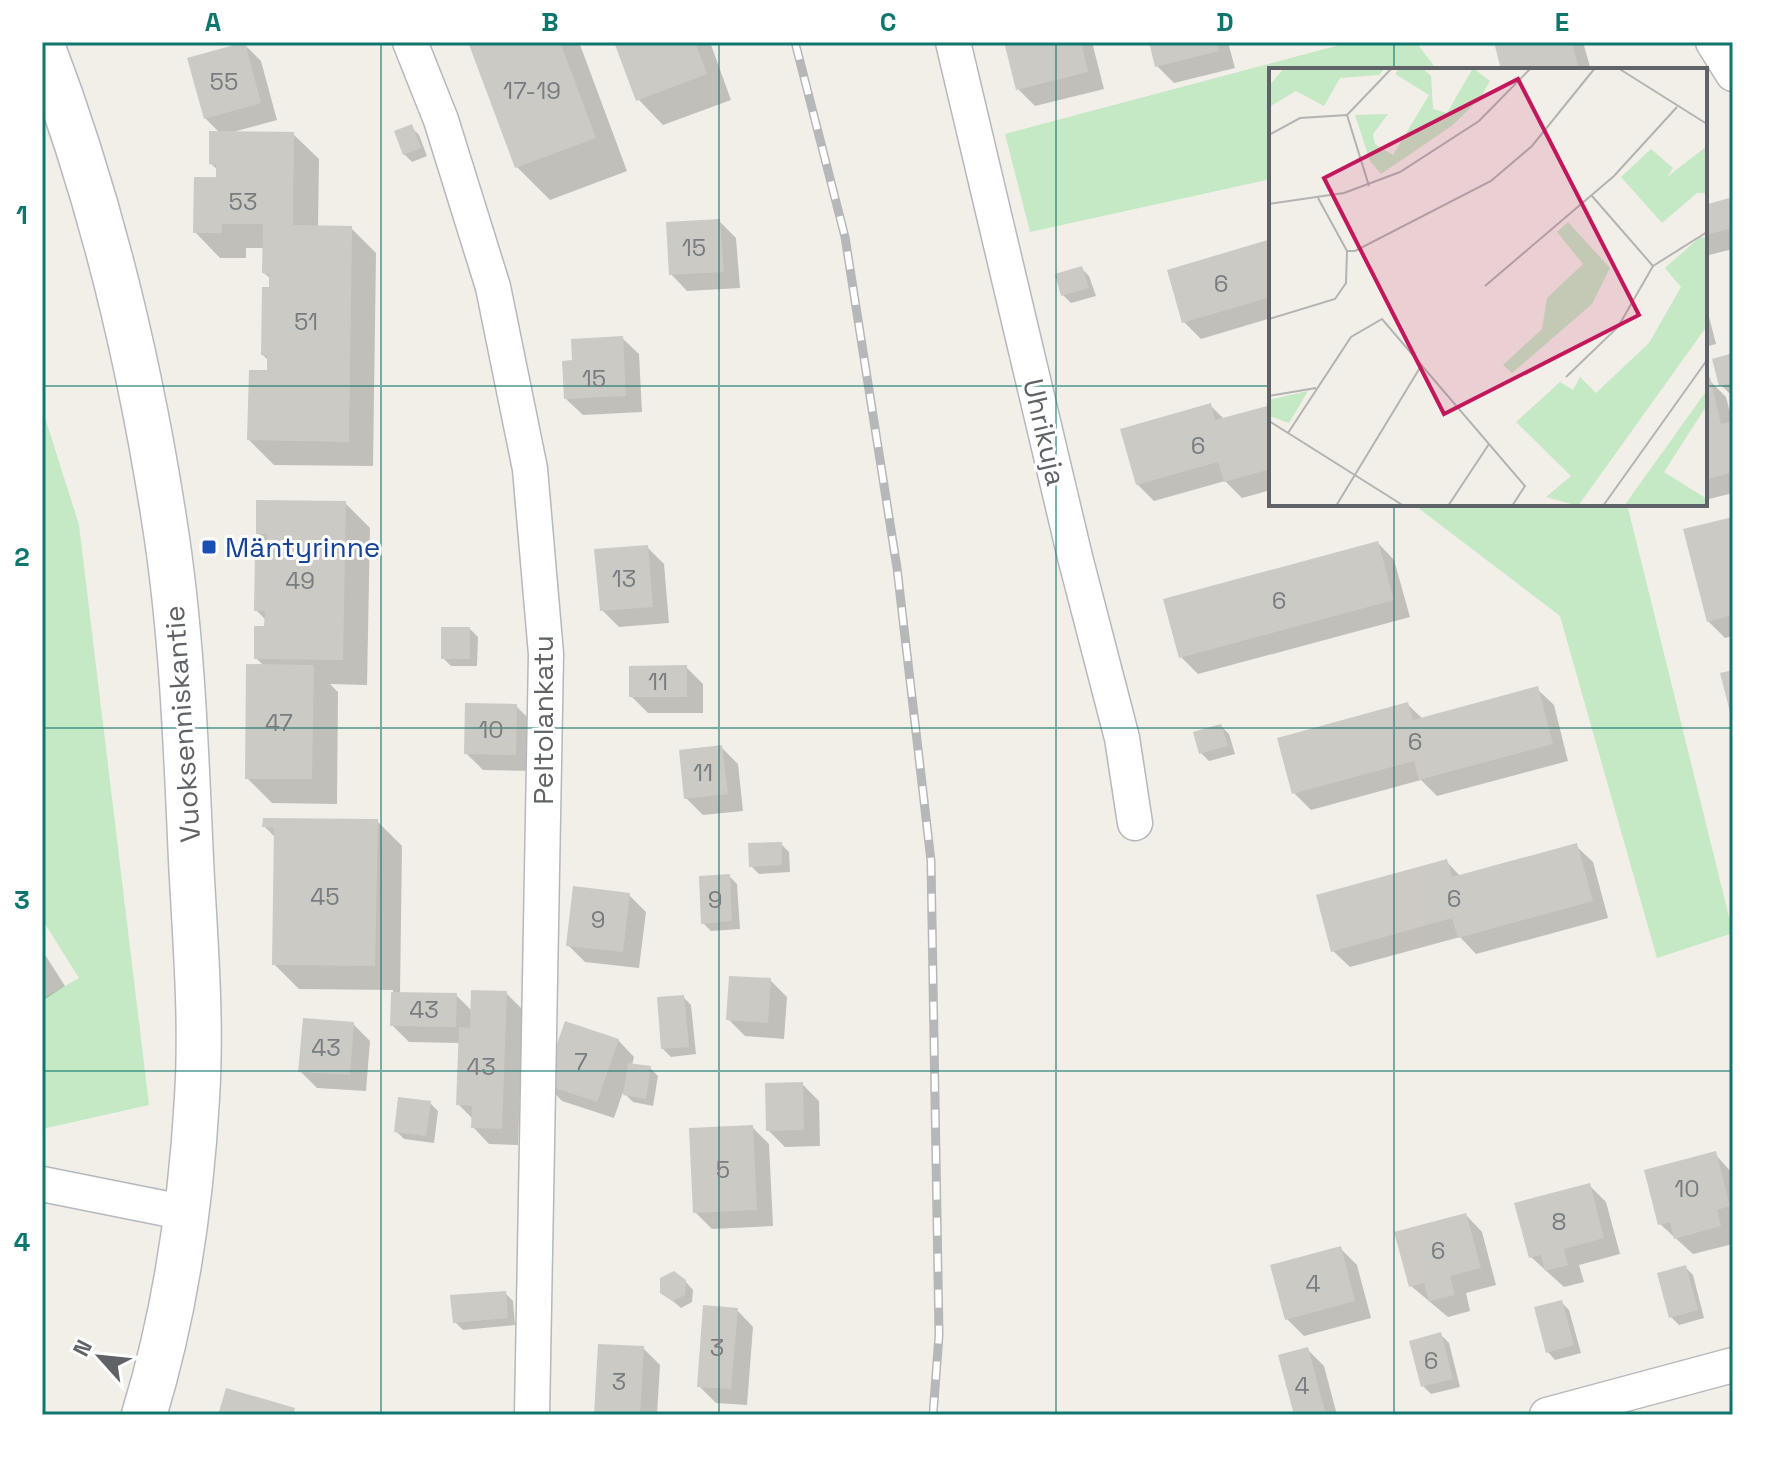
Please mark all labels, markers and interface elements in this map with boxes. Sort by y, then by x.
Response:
text: A [205,5,222,39]
text: B [541,5,559,39]
text: C [880,5,896,39]
text: D [1216,5,1234,39]
text: E [1555,5,1569,39]
house number: 55 [210,66,238,97]
inset map [1269,68,1707,506]
house number: 17-19 [503,75,561,106]
house number: 53 [229,186,257,217]
text: 1 [16,198,28,232]
house number: 15 [682,232,706,263]
house number: 6 [1214,268,1228,299]
house number: 51 [294,306,318,337]
house number: 15 [582,363,606,394]
street label: Uhrikuja [1015,375,1075,489]
house number: 6 [1191,430,1205,461]
place label: Mäntyrinne [225,529,380,565]
marker: Mäntyrinne [200,538,218,556]
text: 2 [14,540,30,574]
house number: 13 [612,563,636,594]
house number: 49 [285,565,315,596]
house number: 6 [1272,585,1286,616]
street label: Vuoksenniskantie [156,604,208,844]
street label: Peltolankatu [525,635,561,805]
house number: 11 [648,666,668,697]
house number: 47 [265,707,293,738]
house number: 10 [478,714,504,745]
house number: 6 [1408,726,1422,757]
house number: 11 [693,757,713,788]
house number: 45 [310,881,340,912]
text: 3 [14,883,30,917]
house number: 6 [1447,883,1461,914]
house number: 9 [708,884,722,915]
house number: 9 [591,904,605,935]
house number: 43 [409,994,439,1025]
house number: 43 [311,1032,341,1063]
house number: 7 [574,1046,588,1077]
house number: 43 [466,1051,496,1082]
house number: 5 [716,1154,730,1185]
house number: 10 [1674,1173,1700,1204]
house number: 8 [1552,1206,1566,1237]
text: 4 [14,1225,30,1259]
house number: 6 [1431,1235,1445,1266]
house number: 4 [1306,1268,1321,1299]
north arrow [60,1317,140,1397]
house number: 3 [710,1332,724,1363]
text: N [66,1335,98,1361]
house number: 6 [1424,1345,1438,1376]
house number: 3 [612,1366,626,1397]
house number: 4 [1295,1370,1310,1401]

